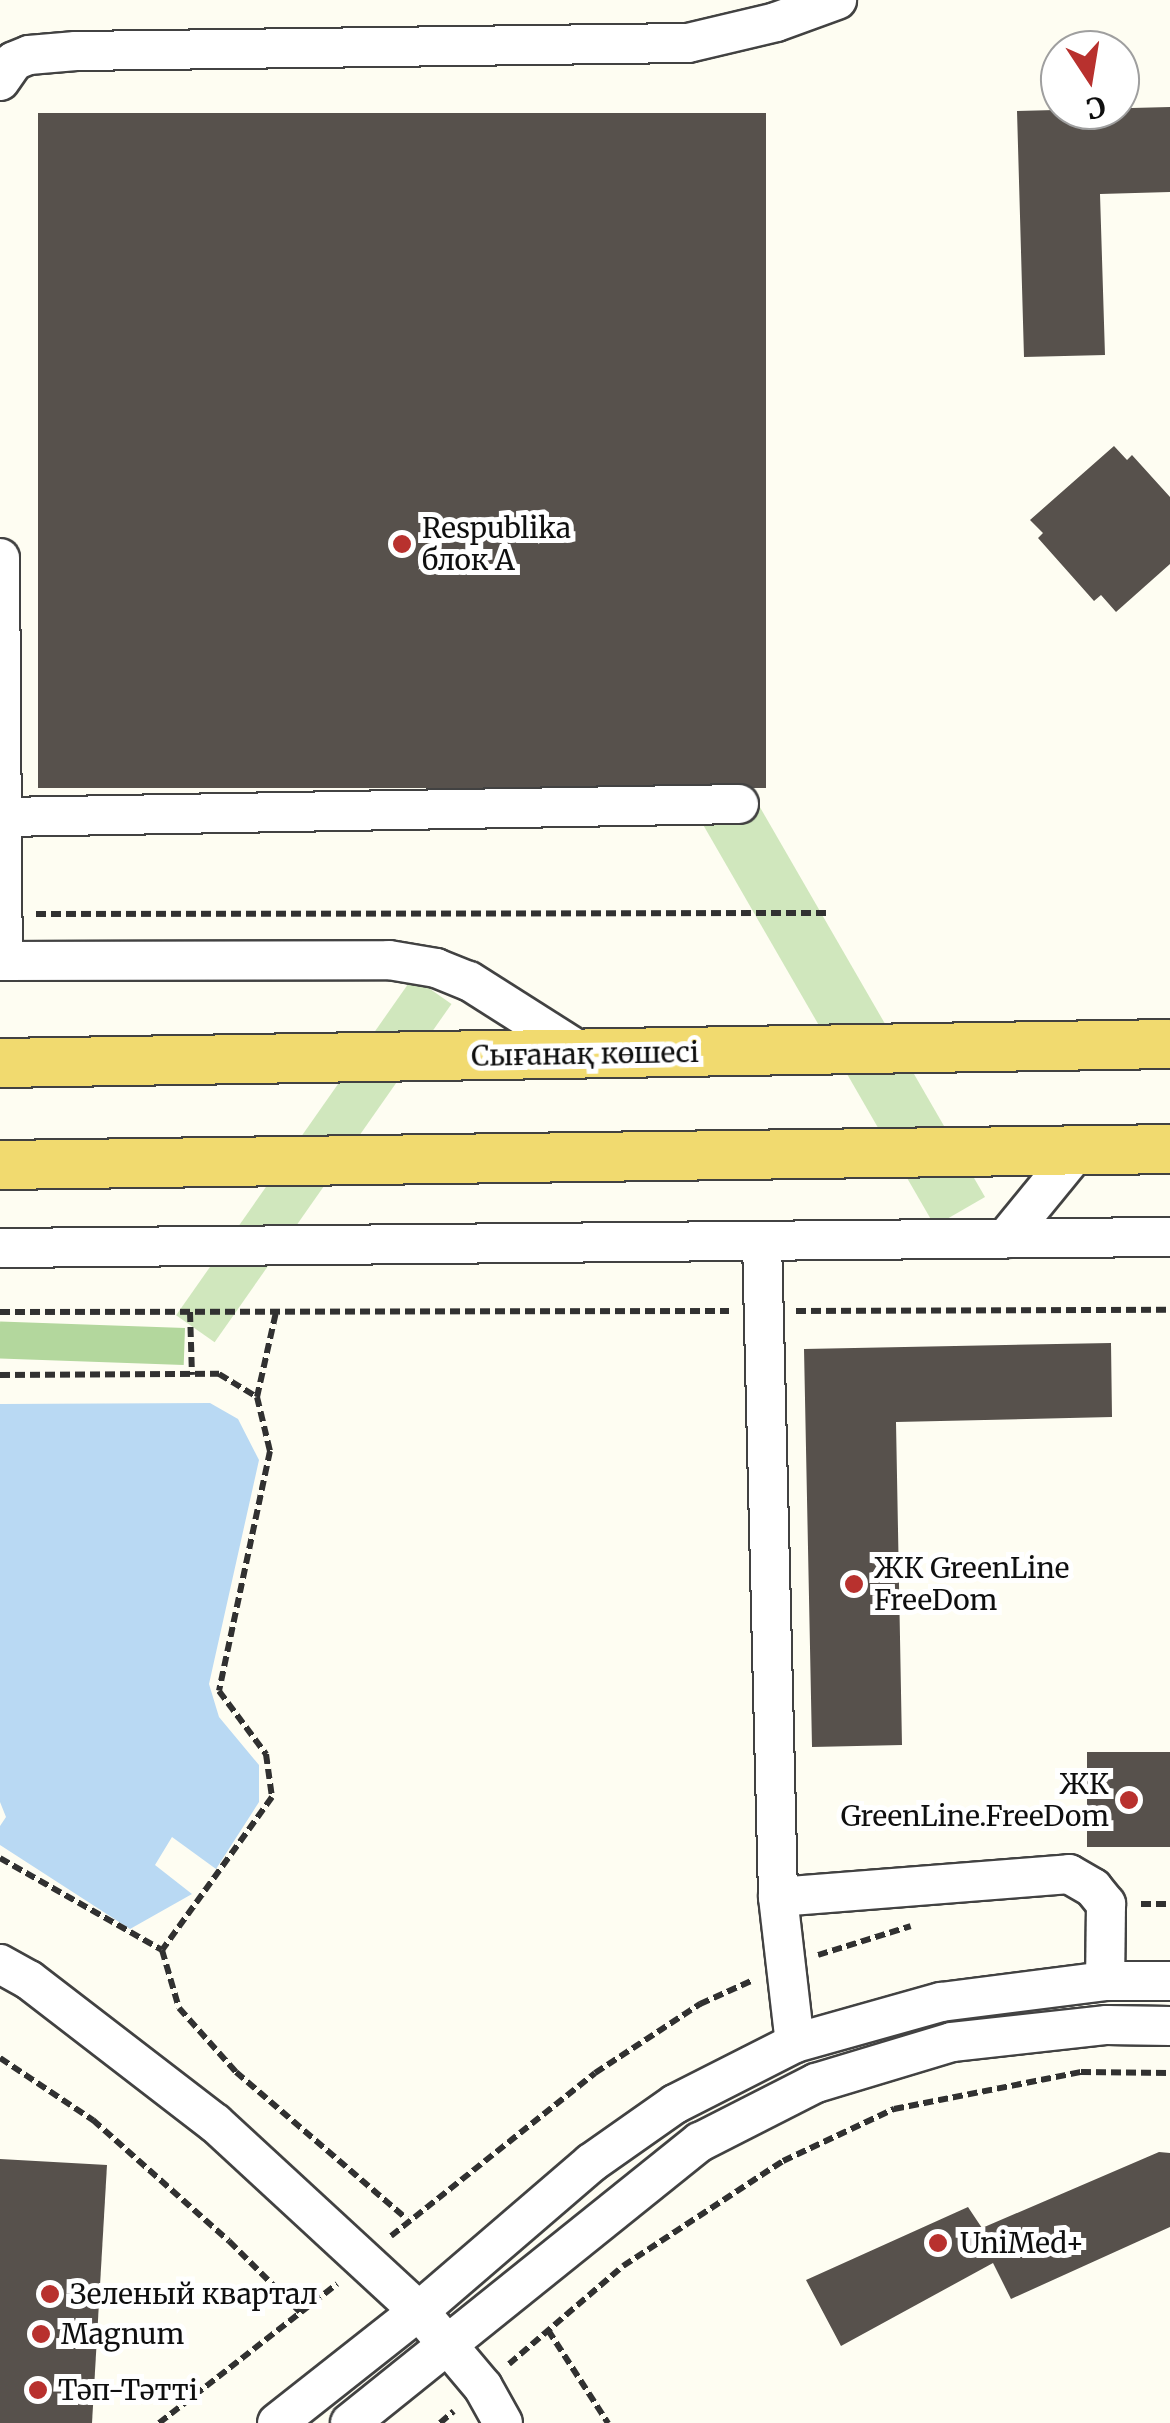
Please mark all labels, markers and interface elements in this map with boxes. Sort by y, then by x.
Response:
north arrow [1040,30,1140,130]
text: С [1083,88,1109,127]
place label: Respublika блок А [422,511,571,577]
marker: Respublika блок А [391,533,413,555]
street label: Сығанақ көшесі [471,1035,699,1073]
place label: ЖК GreenLine FreeDom [874,1551,1069,1617]
marker: ЖК GreenLine FreeDom [843,1573,865,1595]
place label: ЖК GreenLine.FreeDom [841,1767,1109,1833]
marker: ЖК GreenLine.FreeDom [1118,1789,1140,1811]
place label: UniMed+ [960,2226,1084,2260]
marker: UniMed+ [925,2230,951,2256]
place label: Зеленый квартал [70,2277,318,2311]
marker: Зеленый квартал [39,2283,61,2305]
place label: Magnum [61,2317,184,2351]
marker: Magnum [30,2323,52,2345]
place label: Тәп-Тәтті [58,2373,198,2407]
marker: Тәп-Тәтті [27,2379,49,2401]

